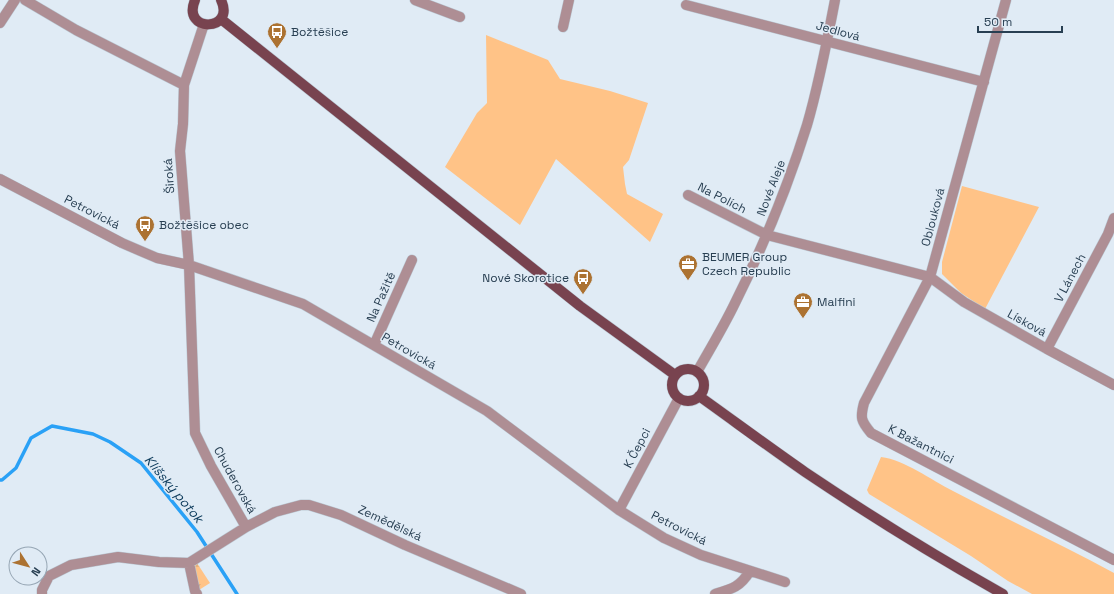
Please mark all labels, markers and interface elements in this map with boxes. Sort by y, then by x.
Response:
scale bar [978,8,1062,34]
text: 50 m [984,14,1012,30]
street label: Jedlová [814,17,862,45]
bus stop icon: Božtěšice [266,21,288,49]
place label: Božtěšice [291,24,348,40]
street label: Široká [160,158,178,194]
street label: Nové Aleje [753,158,789,218]
street label: Na Polích [695,179,749,217]
street label: Oblouková [918,186,949,248]
street label: Petrovická [61,191,123,233]
bus stop icon: Božtěšice obec [134,214,156,242]
place label: Božtěšice obec [159,217,249,233]
place label: BEUMER Group Czech Republic [702,249,791,279]
street label: V Lánech [1051,251,1089,305]
office icon: BEUMER Group Czech Republic [677,253,699,281]
bus stop icon: Nové Skorotice [572,267,594,295]
street label: Na Pažitě [363,269,399,325]
place label: Nové Skorotice [482,270,569,286]
office icon: Malfini [792,291,814,319]
place label: Malfini [817,294,856,310]
street label: Lísková [1005,306,1049,340]
street label: Petrovická [379,329,439,373]
street label: K Bažantnici [886,421,957,467]
street label: K Čepci [620,425,654,471]
street label: Chuderovská [210,444,260,517]
water label: Klíšský potok [141,452,209,528]
street label: Zemědělská [356,501,425,545]
street label: Petrovická [648,507,710,549]
north arrow [8,546,48,586]
text: N [28,565,44,579]

